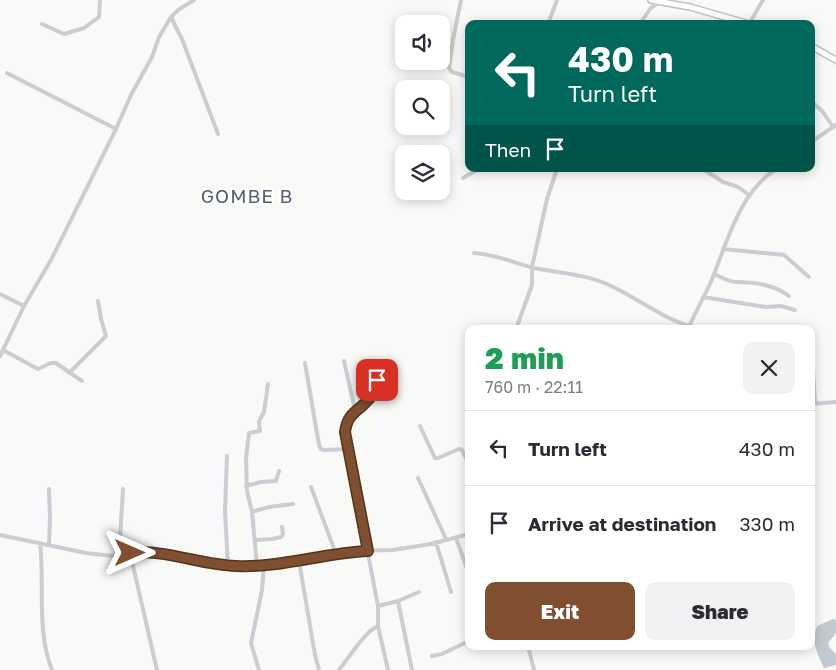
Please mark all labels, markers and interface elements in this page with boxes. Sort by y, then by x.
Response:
map controls [395,15,450,200]
button: sound [395,15,450,70]
text: 430 m [568,38,673,80]
icon: left [485,40,550,105]
button: search [395,80,450,135]
text: Turn left [568,80,657,107]
icon: arrive [541,135,569,163]
text: Then [485,138,531,161]
button: layers [395,145,450,200]
district label: GOMBE B [201,184,293,207]
text: 2 min [485,340,564,376]
button: close [743,342,795,394]
pin [356,359,398,401]
icon: arrive [363,366,391,394]
text: 760 m · 22:11 [485,377,583,397]
icon: left [485,434,513,462]
text: Turn left [528,437,607,460]
text: 430 m [739,437,795,460]
icon: arrive [485,509,513,537]
text: Arrive at destination [528,512,716,535]
text: 330 m [739,512,795,535]
position arrow [103,526,155,578]
button: Exit [485,582,635,640]
button: Share [645,582,795,640]

